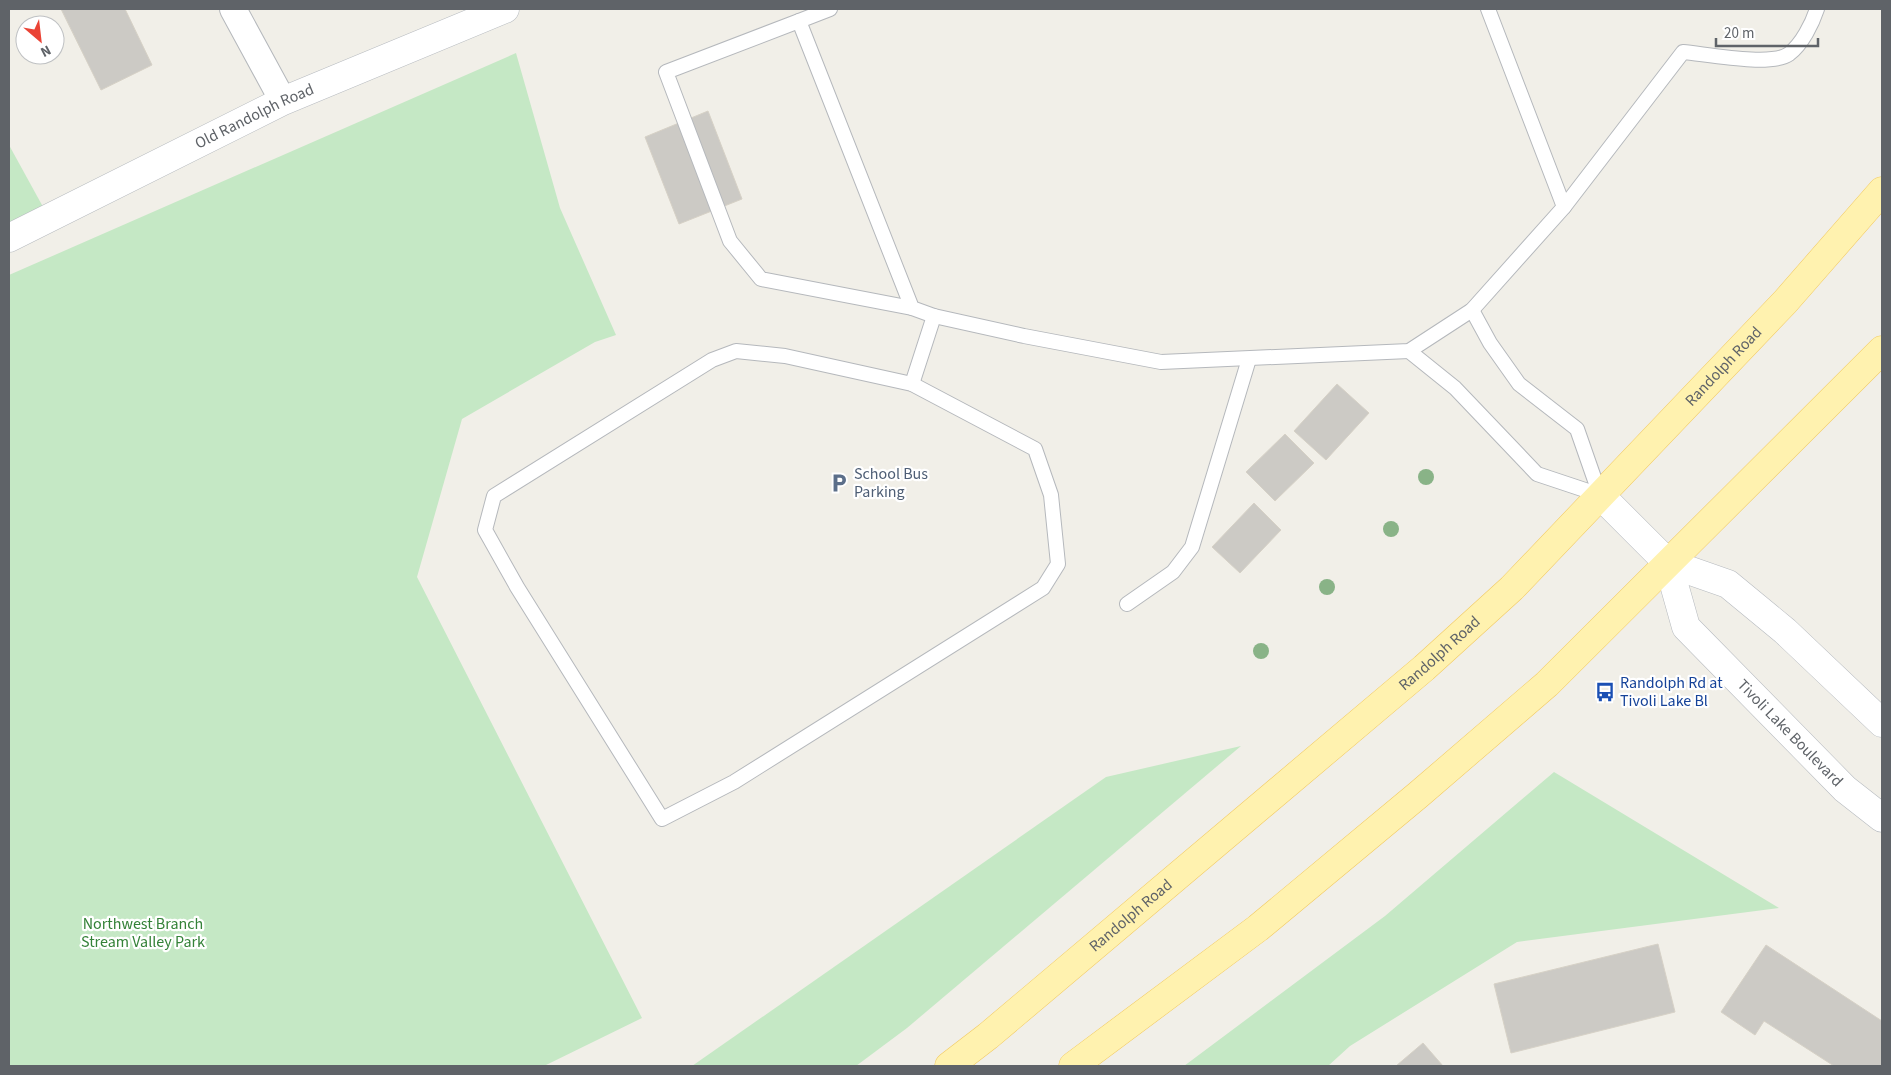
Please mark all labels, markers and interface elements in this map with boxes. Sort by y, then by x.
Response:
north arrow [15,15,65,65]
scale bar [1716,15,1818,47]
text: 20 m [1724,23,1754,44]
text: N [37,40,54,62]
street label: Old Randolph Road [191,78,317,154]
street label: Randolph Road [1680,322,1767,411]
place label: School Bus Parking [854,463,928,503]
parking icon: School Bus Parking [828,472,850,494]
street label: Randolph Road [1394,611,1485,696]
place label: Randolph Rd at Tivoli Lake Bl [1620,672,1723,712]
street label: Tivoli Lake Boulevard [1732,674,1848,792]
bus stop icon: Randolph Rd at Tivoli Lake Bl [1594,681,1616,703]
street label: Randolph Road [1084,874,1177,957]
park label: Northwest Branch Stream Valley Park [81,913,205,953]

